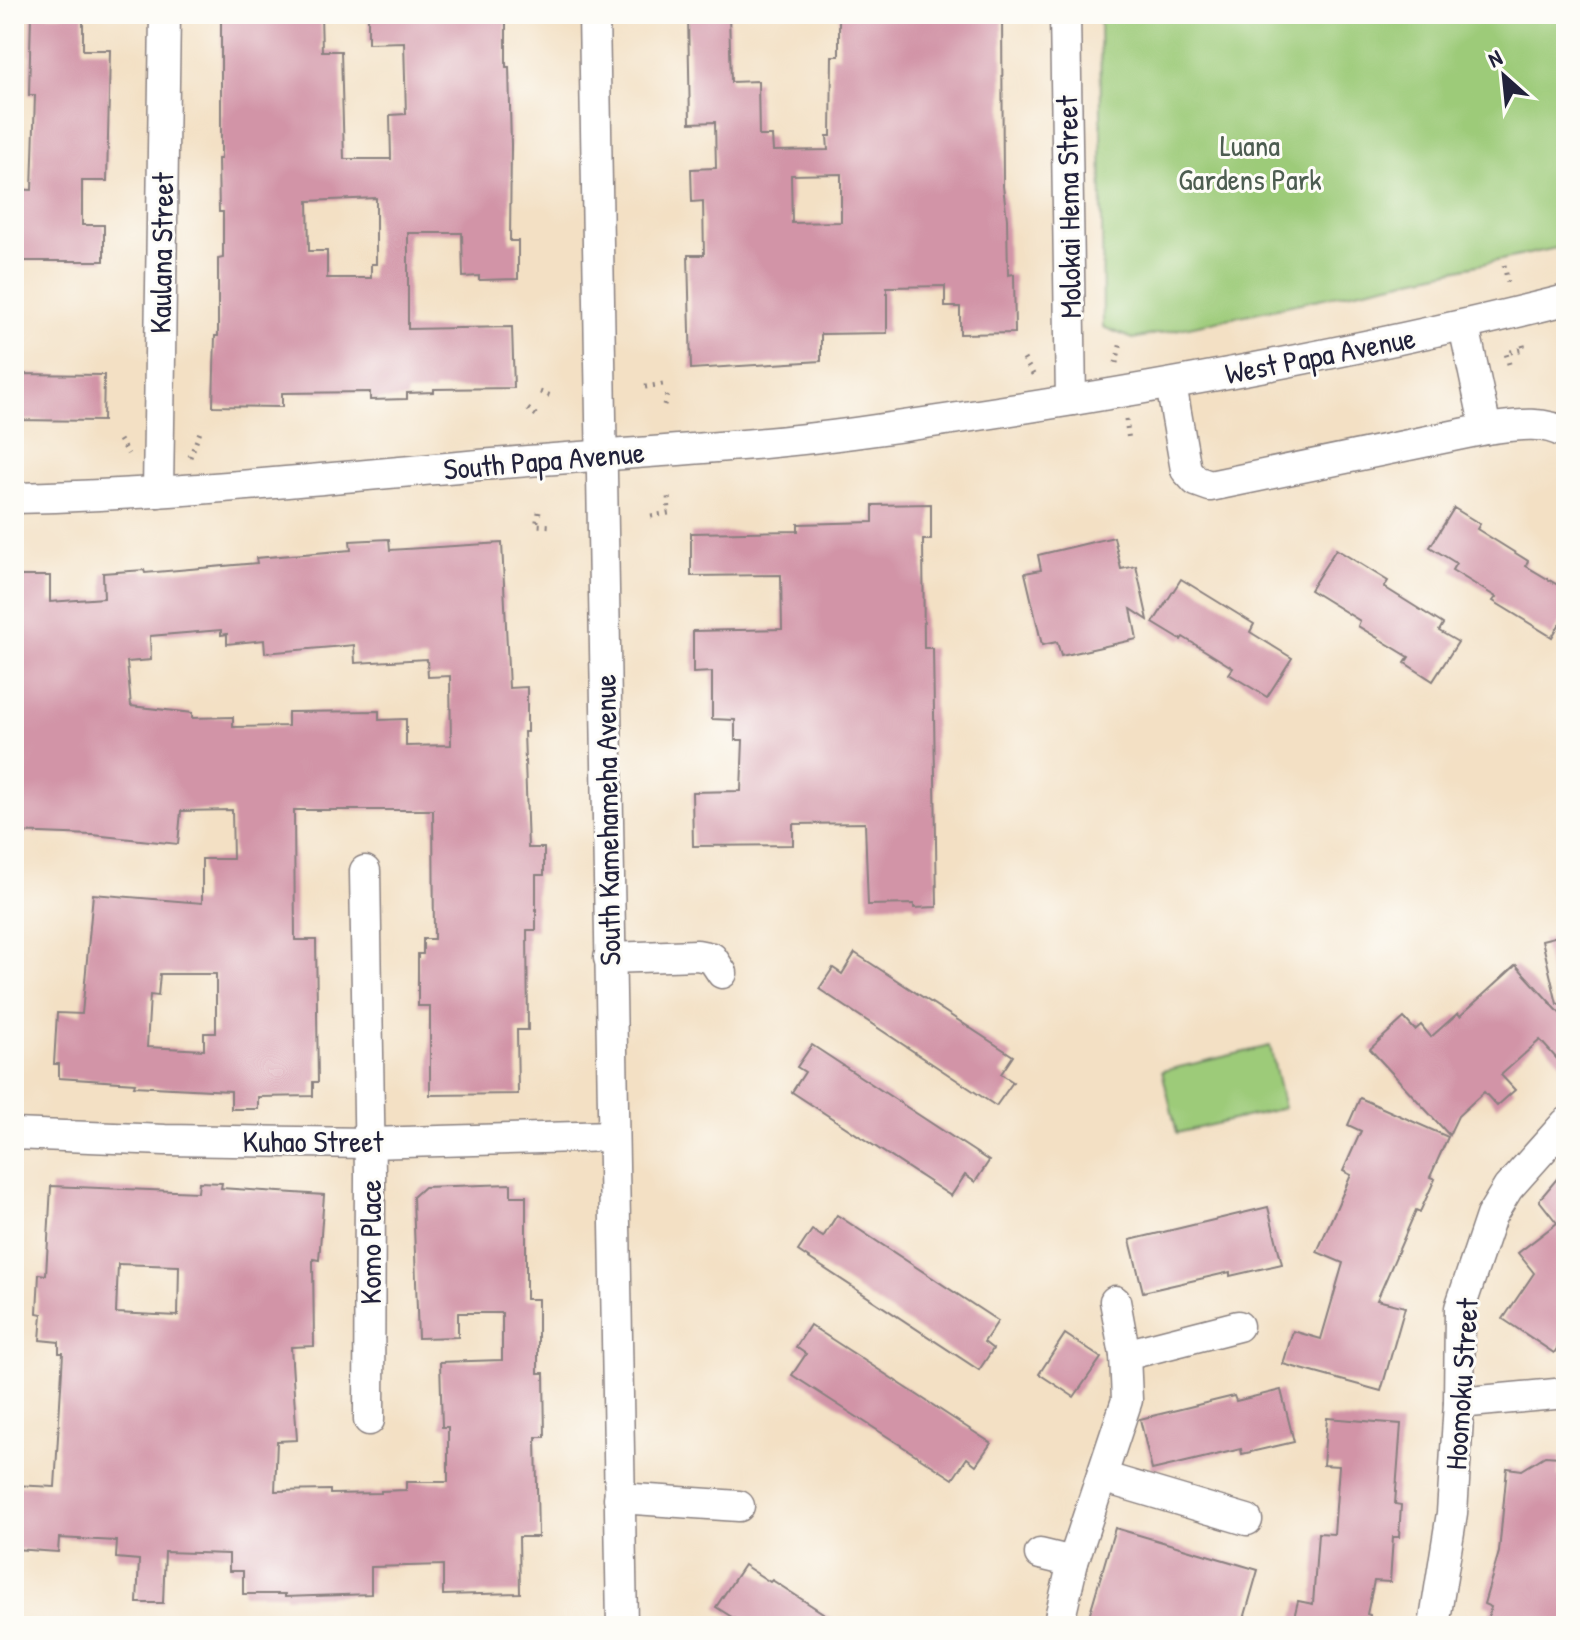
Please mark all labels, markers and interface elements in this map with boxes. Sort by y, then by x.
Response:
north arrow [1464,36,1544,116]
text: N [1483,42,1507,74]
street label: Molokai Hema Street [1046,95,1090,319]
park label: Luana Gardens Park [1178,125,1322,199]
street label: Kaulana Street [140,171,182,334]
street label: West Papa Avenue [1221,317,1419,393]
street label: South Papa Avenue [442,431,646,489]
street label: South Kamehameha Avenue [584,674,630,966]
street label: Kuhao Street [243,1121,384,1161]
street label: Komo Place [350,1179,390,1304]
street label: Hoomoku Street [1435,1296,1487,1471]

